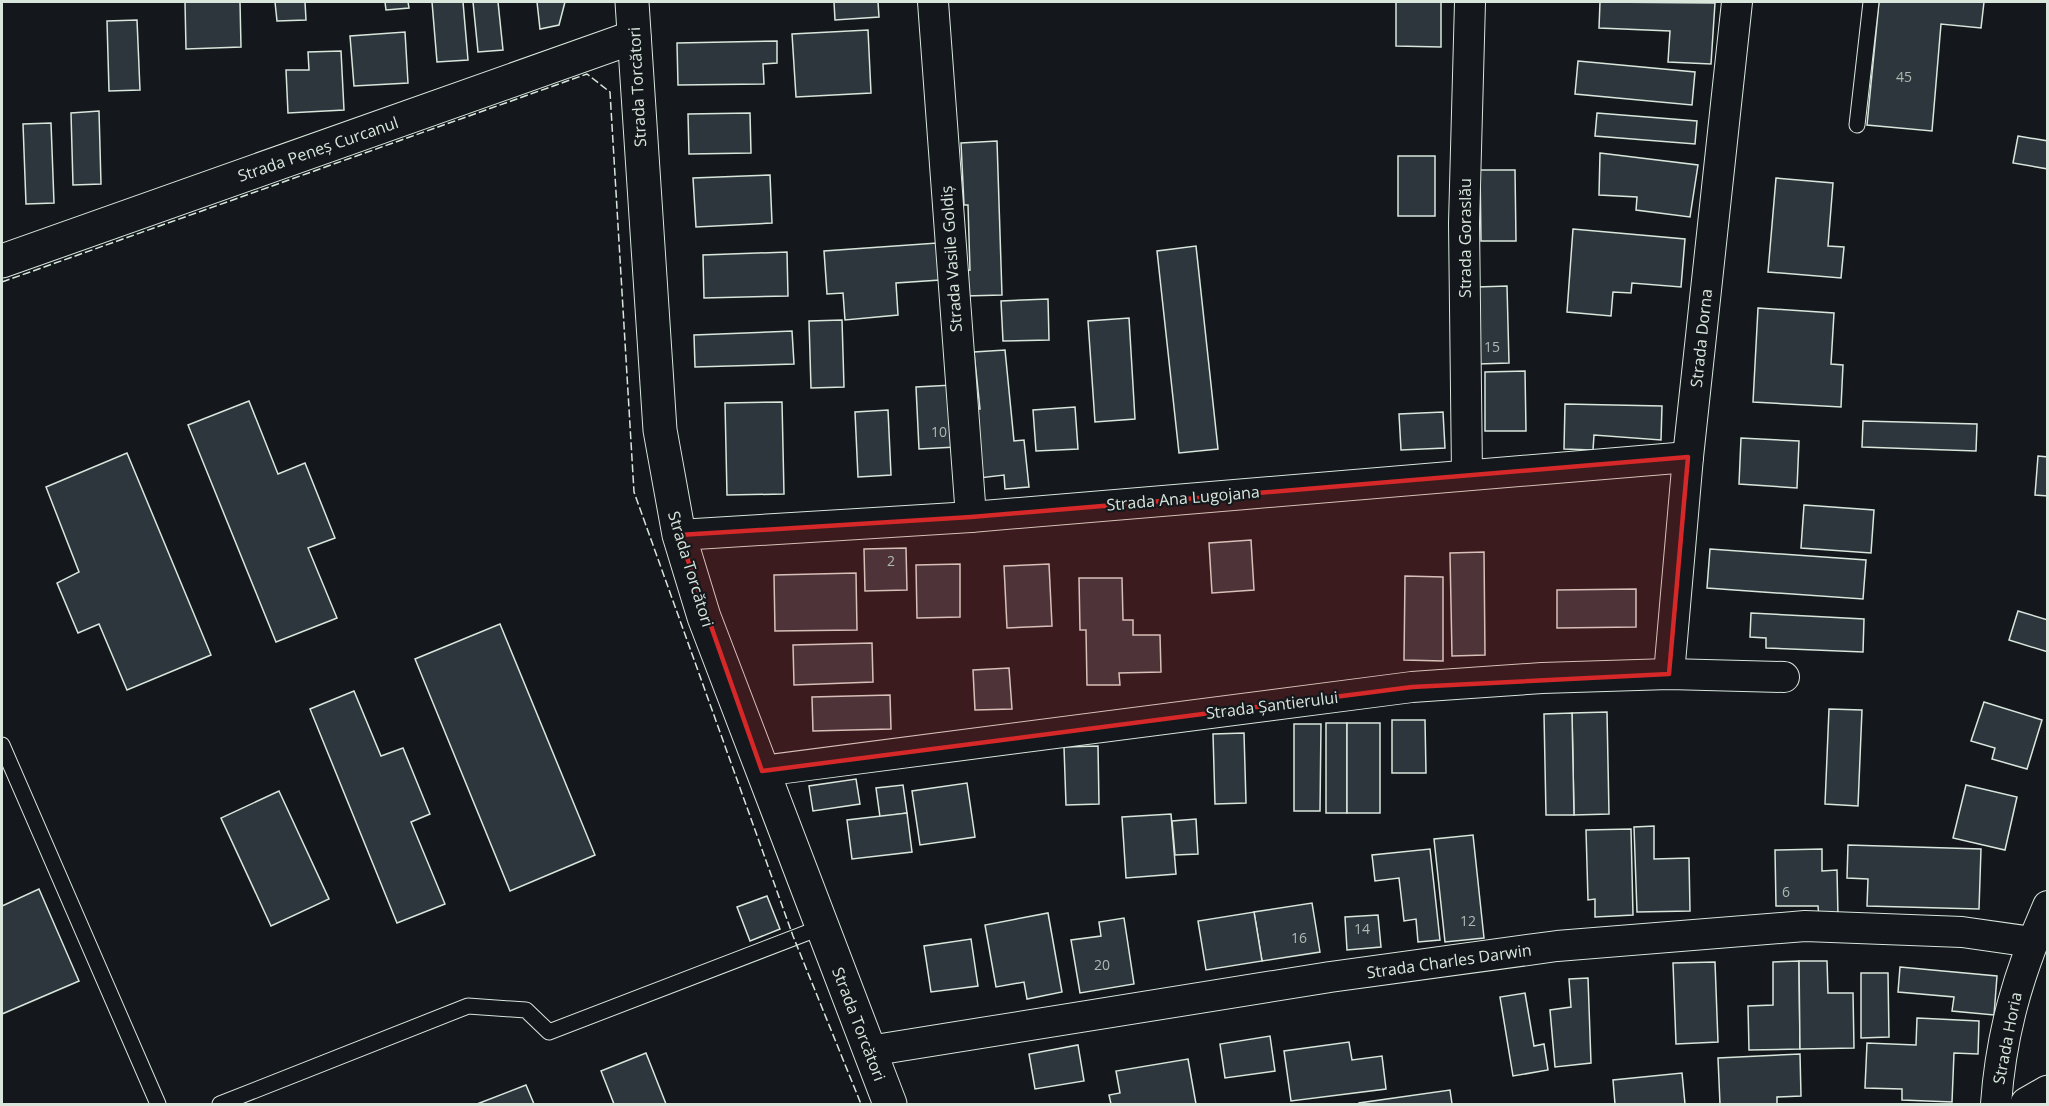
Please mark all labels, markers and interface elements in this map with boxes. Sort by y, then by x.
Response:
street label: Strada Torcători [623,26,651,148]
house number: 45 [1896,67,1912,86]
street label: Strada Peneș Curcanul [235,111,401,187]
street label: Strada Goraslău [1454,178,1476,298]
street label: Strada Vasile Goldiș [935,185,967,333]
street label: Strada Dorna [1685,288,1717,388]
house number: 15 [1484,337,1500,356]
house number: 10 [931,422,947,441]
street label: Strada Ana Lugojana [1105,480,1261,516]
street label: Strada Torcători [663,508,719,630]
house number: 2 [887,551,895,570]
street label: Strada Șantierului [1205,686,1339,724]
house number: 6 [1782,882,1790,901]
house number: 12 [1460,911,1476,930]
house number: 14 [1354,919,1370,938]
house number: 16 [1291,928,1307,947]
street label: Strada Charles Darwin [1365,939,1533,983]
house number: 20 [1094,955,1110,974]
street label: Strada Torcători [827,964,891,1084]
street label: Strada Horia [1987,990,2027,1086]

